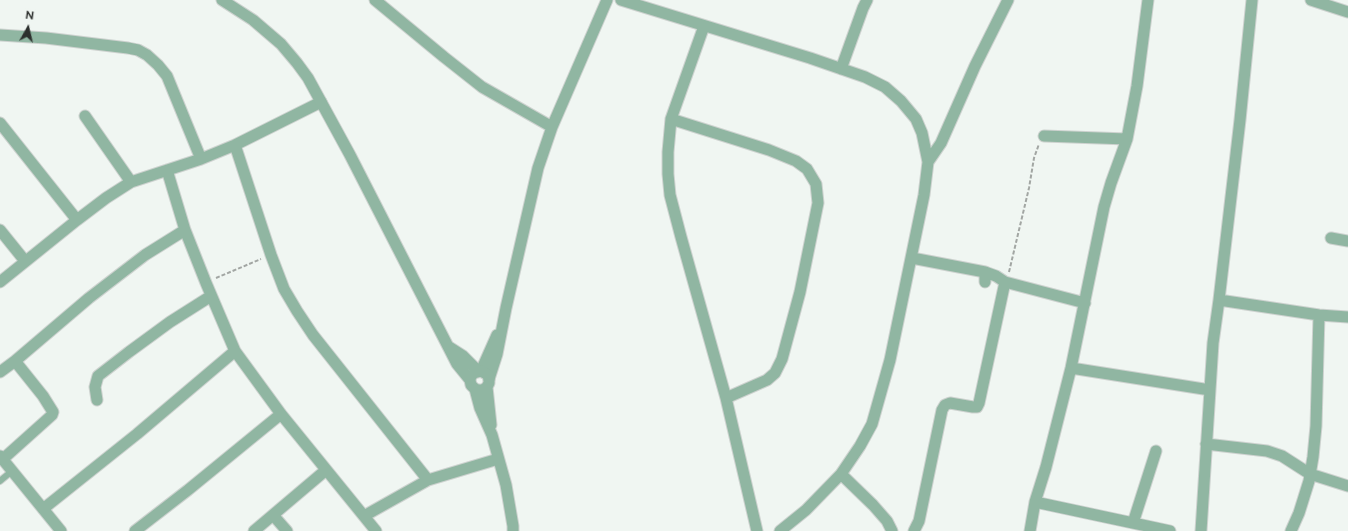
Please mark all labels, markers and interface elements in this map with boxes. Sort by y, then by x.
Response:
north arrow [8,8,48,48]
text: N [25,9,35,23]

